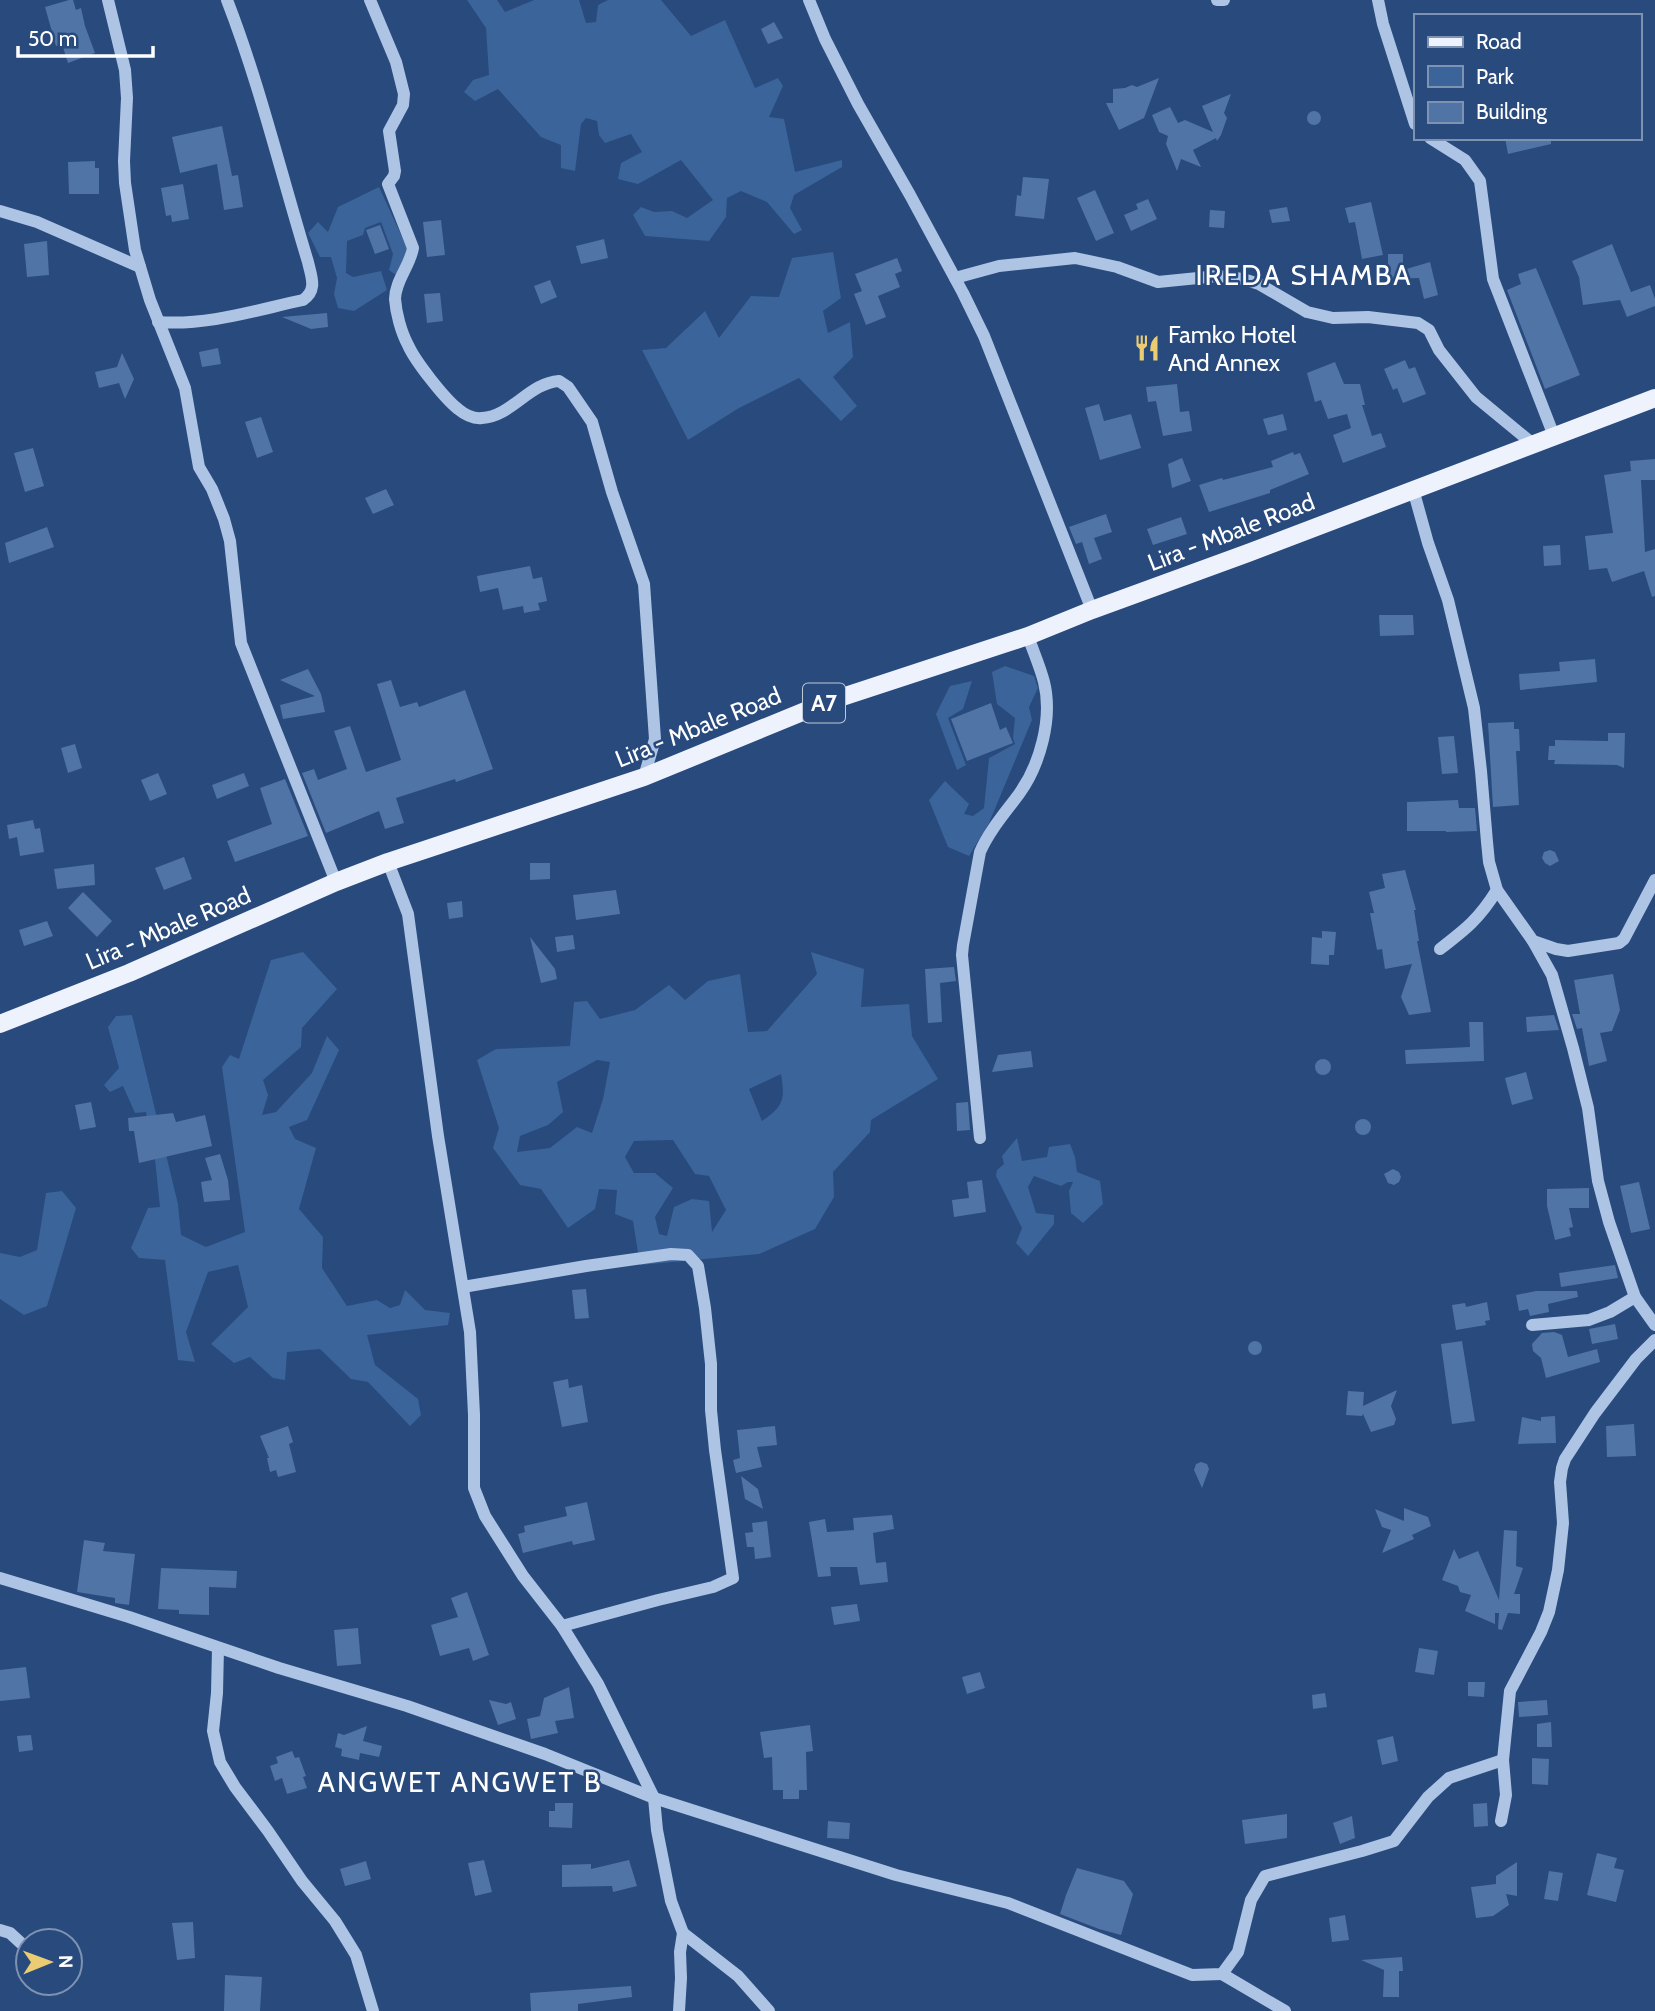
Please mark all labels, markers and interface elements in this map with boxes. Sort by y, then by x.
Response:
scale bar [18,14,152,58]
legend [1414,14,1641,140]
text: 50 m [28,26,77,51]
text: Road [1476,29,1522,54]
text: Park [1476,64,1514,89]
text: Building [1476,99,1548,124]
district label: IREDA SHAMBA [1195,258,1413,292]
place label: Famko Hotel And Annex [1168,320,1296,377]
restaurant icon: Famko Hotel And Annex [1132,333,1162,363]
street label: Lira - Mbale Road [1143,487,1319,577]
street label: Lira - Mbale Road [611,681,785,773]
road number: A7 [803,684,845,722]
street label: Lira - Mbale Road [81,880,255,976]
district label: ANGWET ANGWET B [318,1765,602,1799]
north arrow [14,1927,84,1997]
text: N [54,1955,77,1969]

